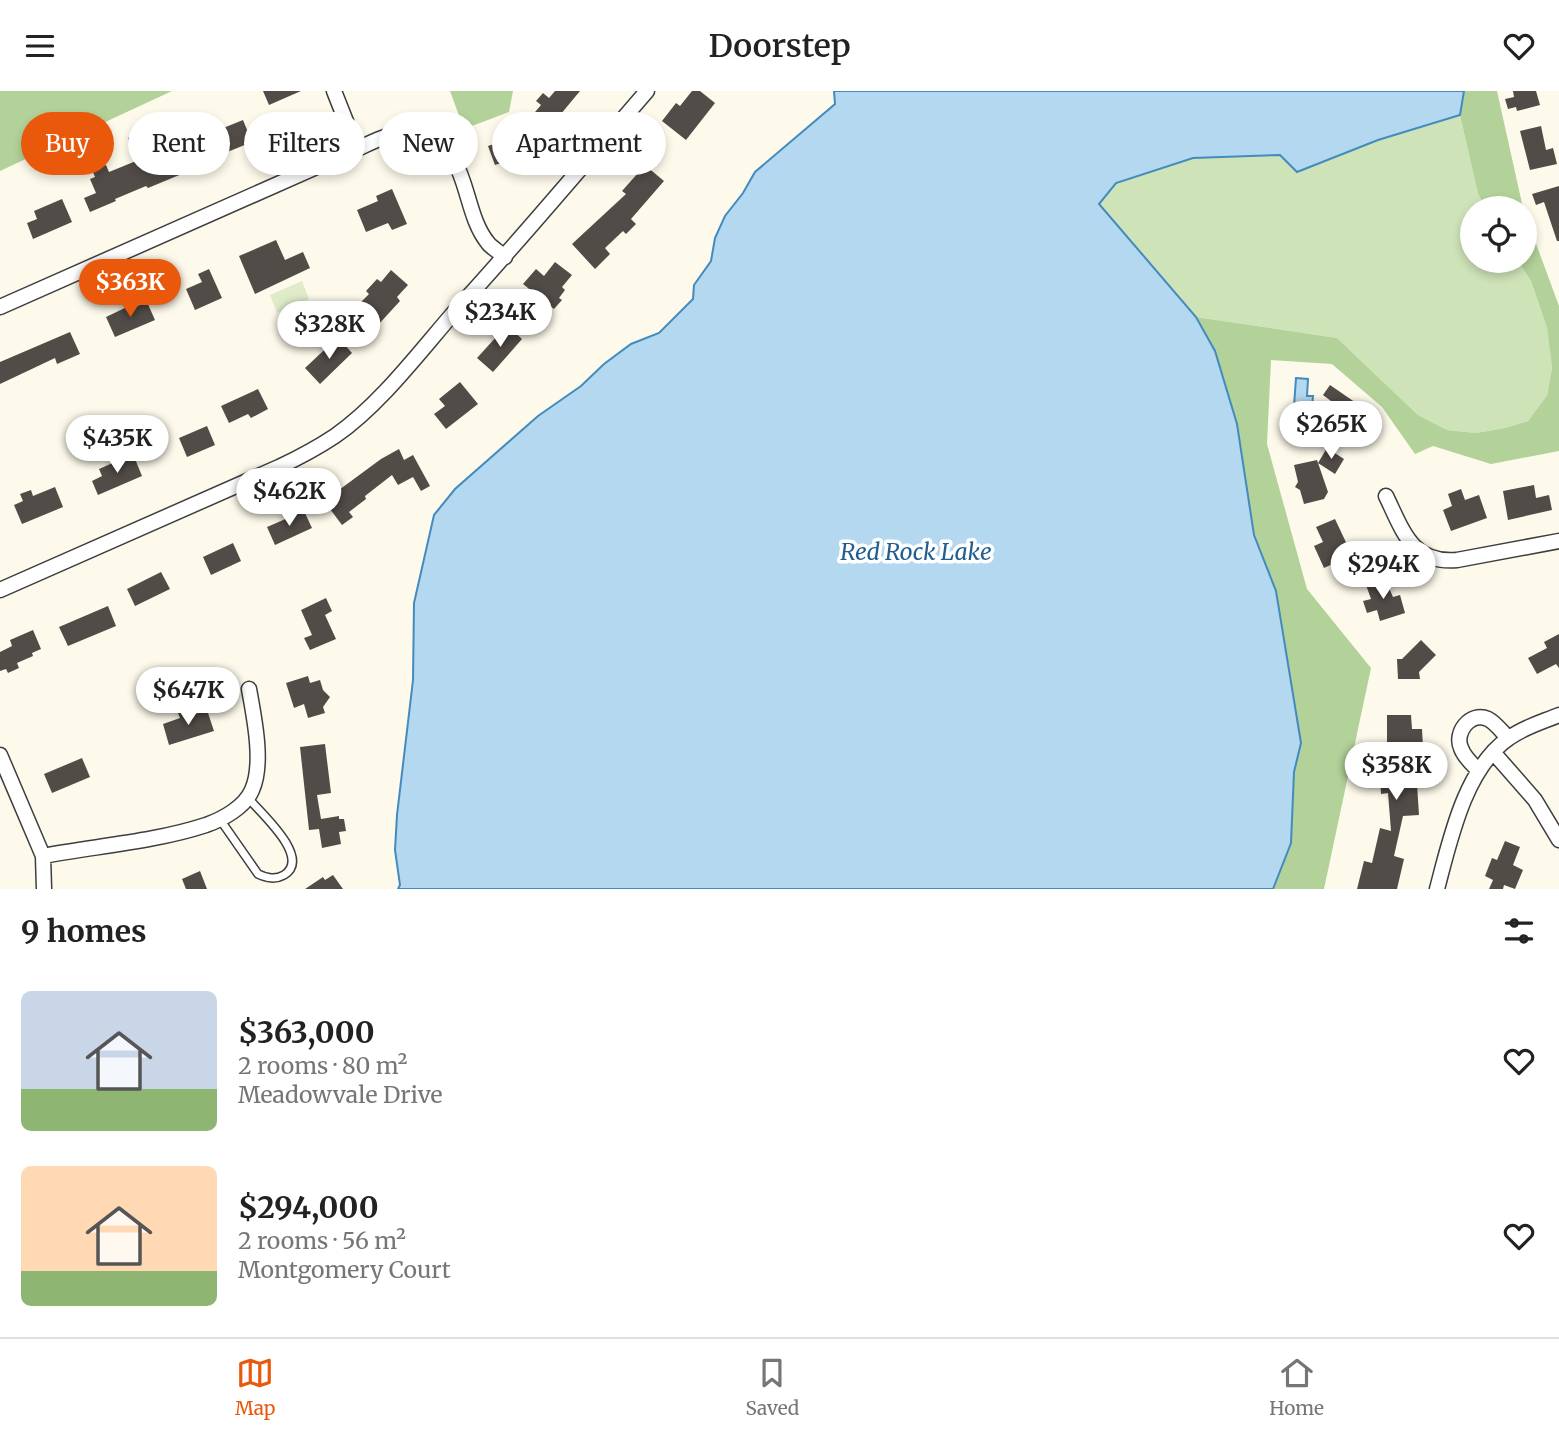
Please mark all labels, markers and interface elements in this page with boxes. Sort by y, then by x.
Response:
text: Doorstep [708,26,851,66]
icon: menu [21,27,59,65]
icon: heart [1500,27,1538,65]
chip: Buy [21,112,114,175]
chip: Rent [128,112,230,175]
chip: Filters [244,112,365,175]
chip: New [379,112,478,175]
chip: Apartment [492,112,666,175]
map controls [1460,196,1537,273]
button: locate [1460,196,1537,273]
pin: $363K [81,259,179,319]
text: $363K [95,267,165,296]
pin: $234K [451,289,549,349]
text: $234K [464,297,536,326]
pin: $328K [280,301,378,361]
text: $328K [293,309,365,338]
pin: $265K [1282,401,1380,461]
text: $265K [1295,409,1367,438]
pin: $435K [68,415,166,475]
text: $435K [82,423,152,452]
pin: $462K [240,469,338,528]
text: $462K [252,476,326,505]
water label: Red Rock Lake [840,537,992,566]
pin: $294K [1334,541,1432,601]
text: $294K [1347,549,1419,578]
pin: $647K [139,667,237,727]
text: $647K [152,675,224,704]
pin: $358K [1347,743,1445,802]
text: $358K [1361,750,1431,779]
text: 9 homes [21,912,147,950]
icon: filters [1500,912,1538,950]
text: $363,000 [238,1013,375,1051]
icon: home [77,1019,161,1103]
icon: heart [1500,1042,1538,1080]
text: 2 rooms · 80 m² [238,1051,407,1080]
text: Meadowvale Drive [238,1080,443,1109]
text: $294,000 [238,1188,379,1226]
icon: home [77,1194,161,1278]
icon: heart [1500,1217,1538,1255]
text: 2 rooms · 56 m² [238,1226,406,1255]
text: Montgomery Court [238,1255,451,1284]
tab: Map [235,1354,275,1420]
tab: Saved [745,1354,799,1420]
tab: Home [1269,1354,1324,1420]

